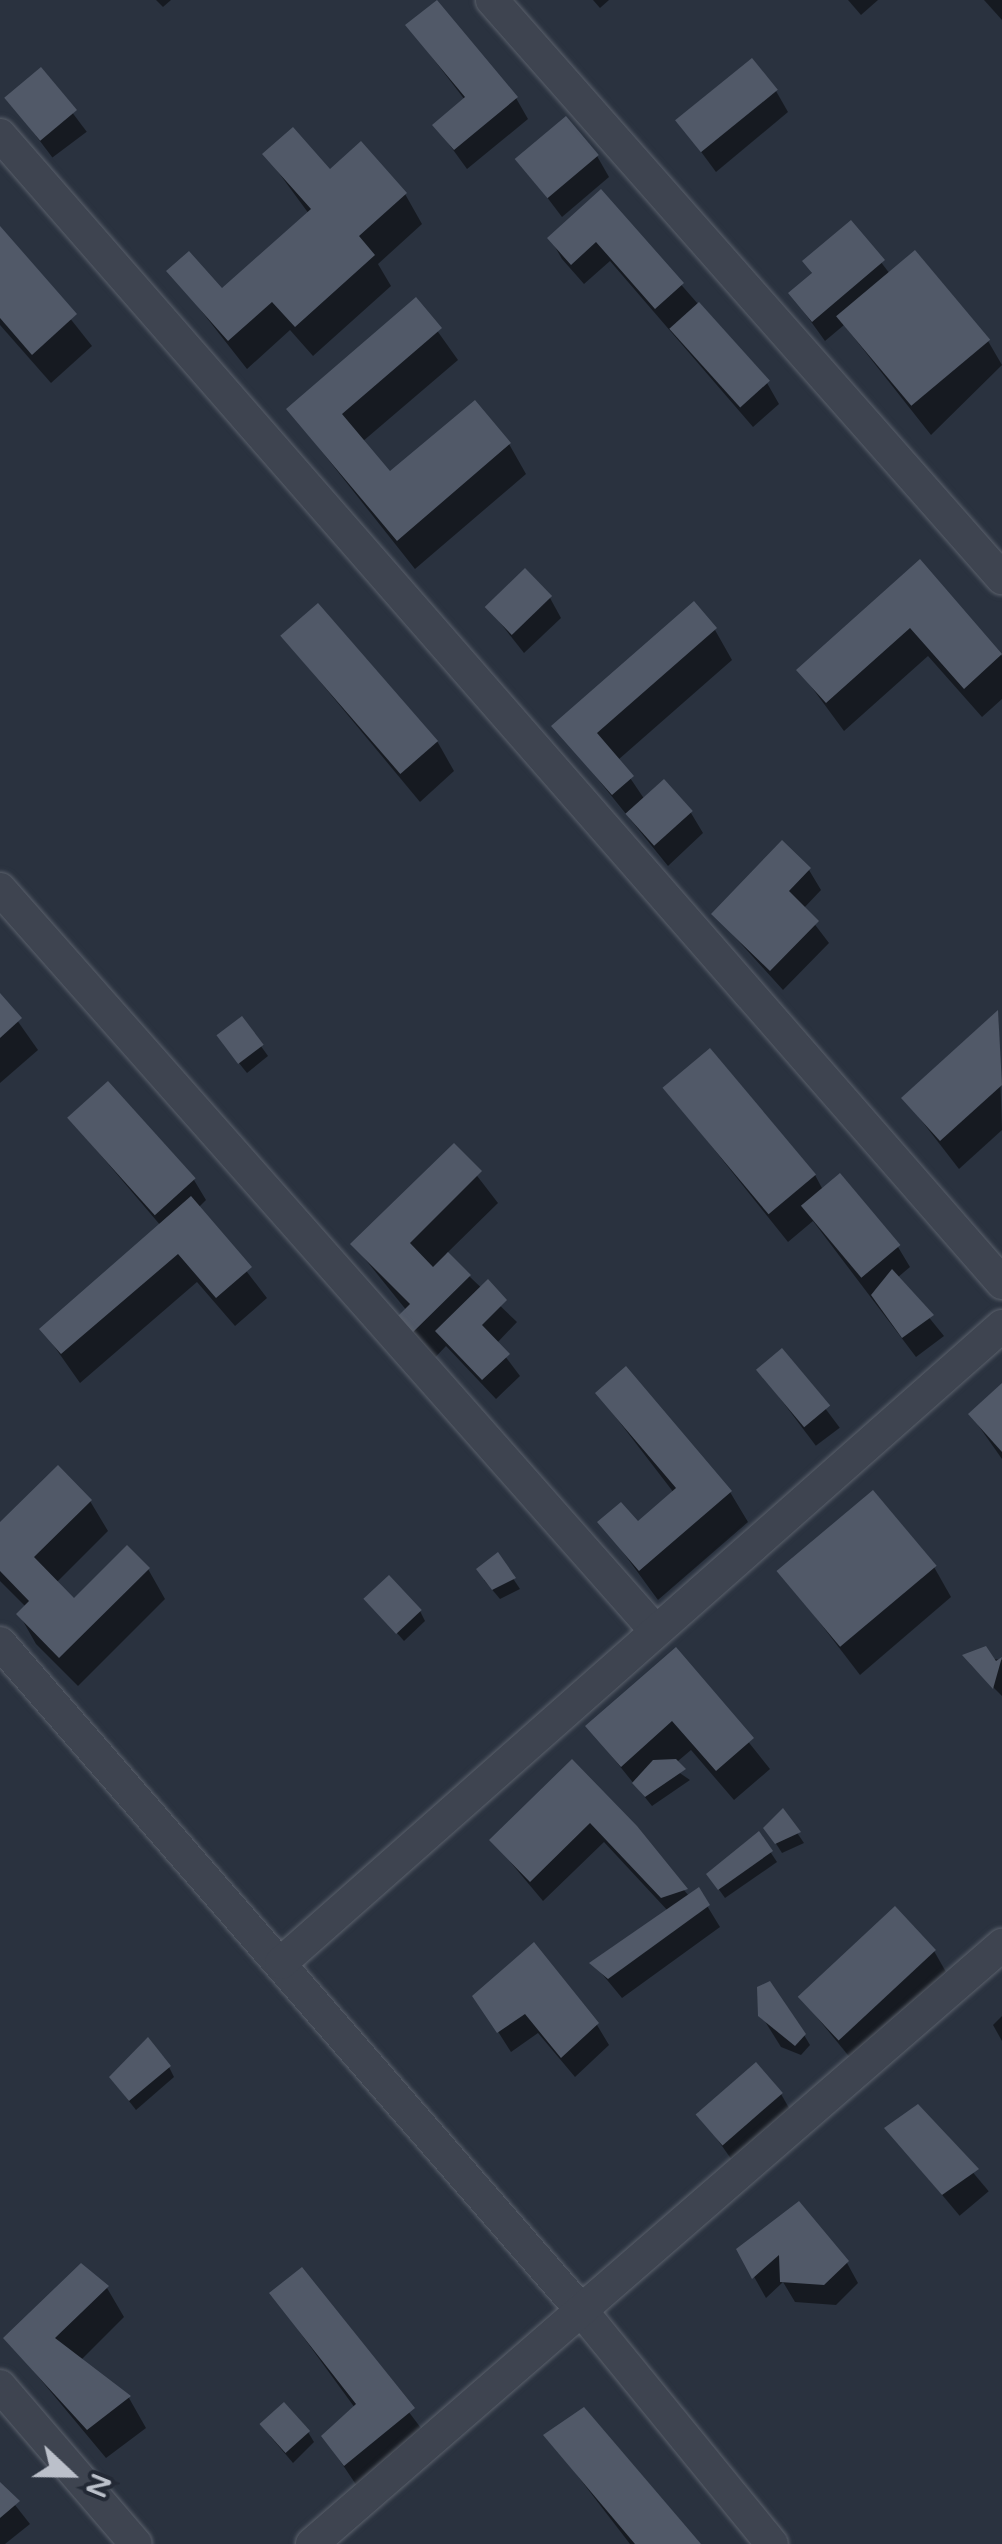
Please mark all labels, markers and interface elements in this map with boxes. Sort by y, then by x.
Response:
north arrow [20,2424,120,2524]
text: N [78,2468,118,2502]

